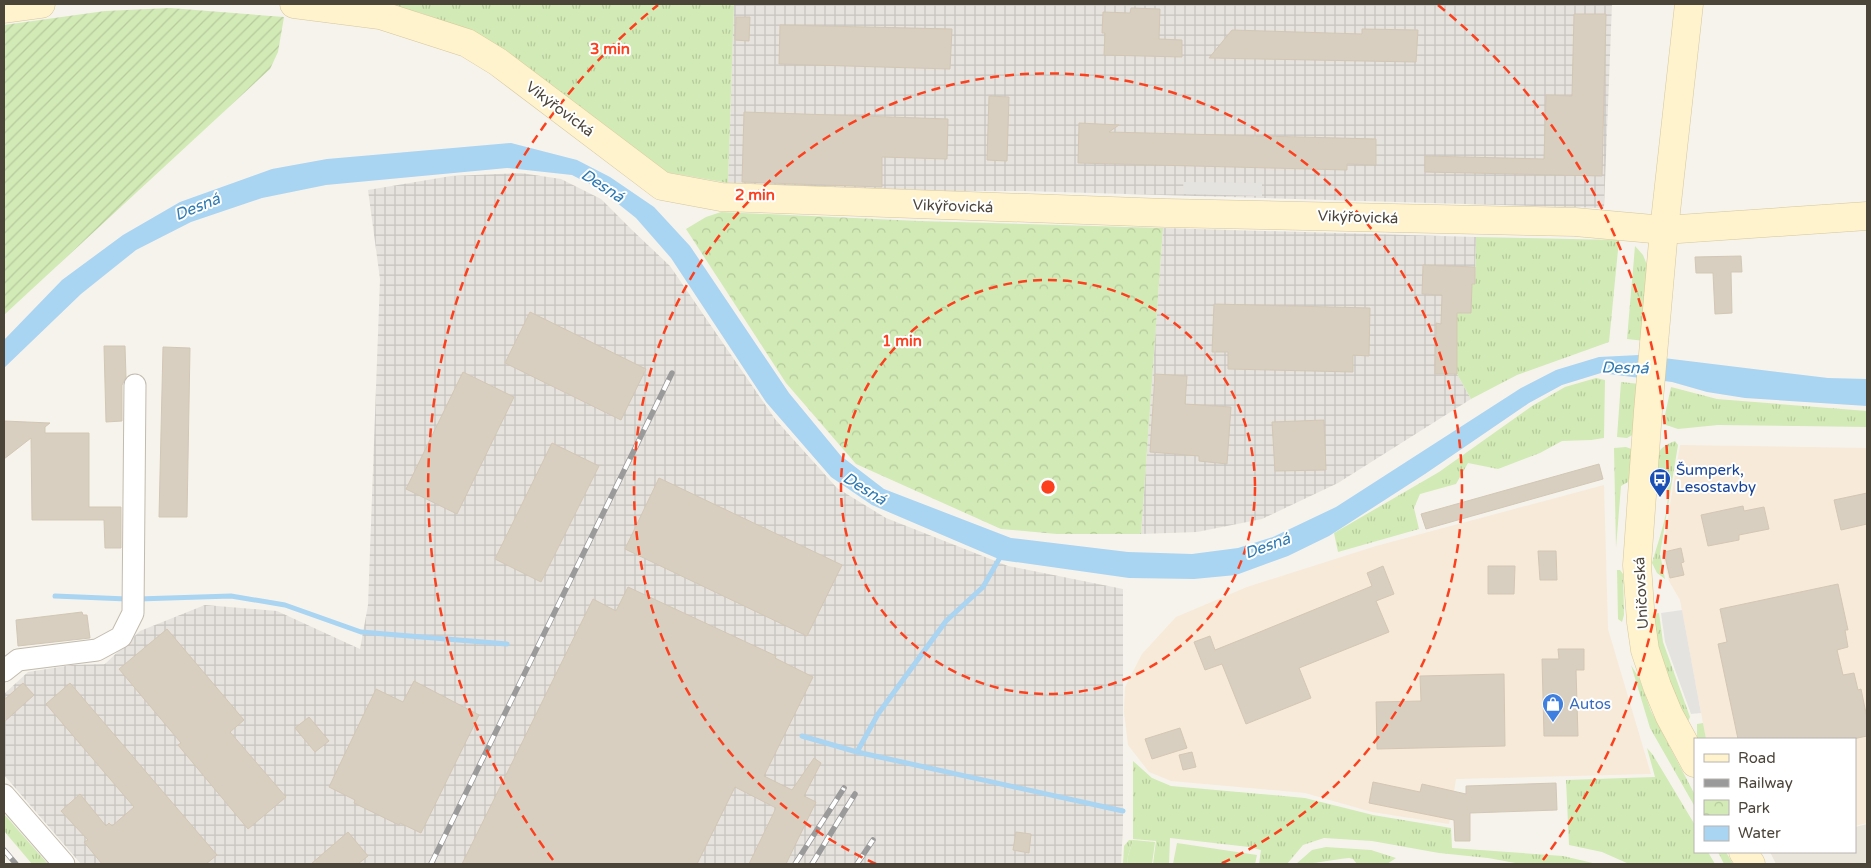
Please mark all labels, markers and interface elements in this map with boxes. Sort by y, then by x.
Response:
text: 3 min [590,40,630,58]
street label: Vikýřovická [522,77,598,141]
water label: Desná [577,165,629,208]
text: 2 min [735,186,775,204]
water label: Desná [172,188,224,225]
street label: Vikýřovická [912,196,994,216]
street label: Vikýřovická [1317,207,1399,227]
text: 1 min [882,332,922,350]
water label: Desná [1601,358,1650,378]
place label: Šumperk, Lesostavby [1676,461,1756,496]
bus stop icon: Šumperk, Lesostavby [1648,467,1672,498]
water label: Desná [839,468,891,510]
centre of rings [1039,478,1057,496]
water label: Desná [1242,528,1294,563]
street label: Uničovská [1630,556,1652,630]
shop icon: Autos [1541,692,1565,723]
place label: Autos [1569,695,1611,713]
legend [1694,738,1856,853]
text: Road [1738,749,1776,767]
text: Railway [1738,774,1793,792]
text: Park [1738,799,1770,817]
text: Water [1738,824,1781,842]

